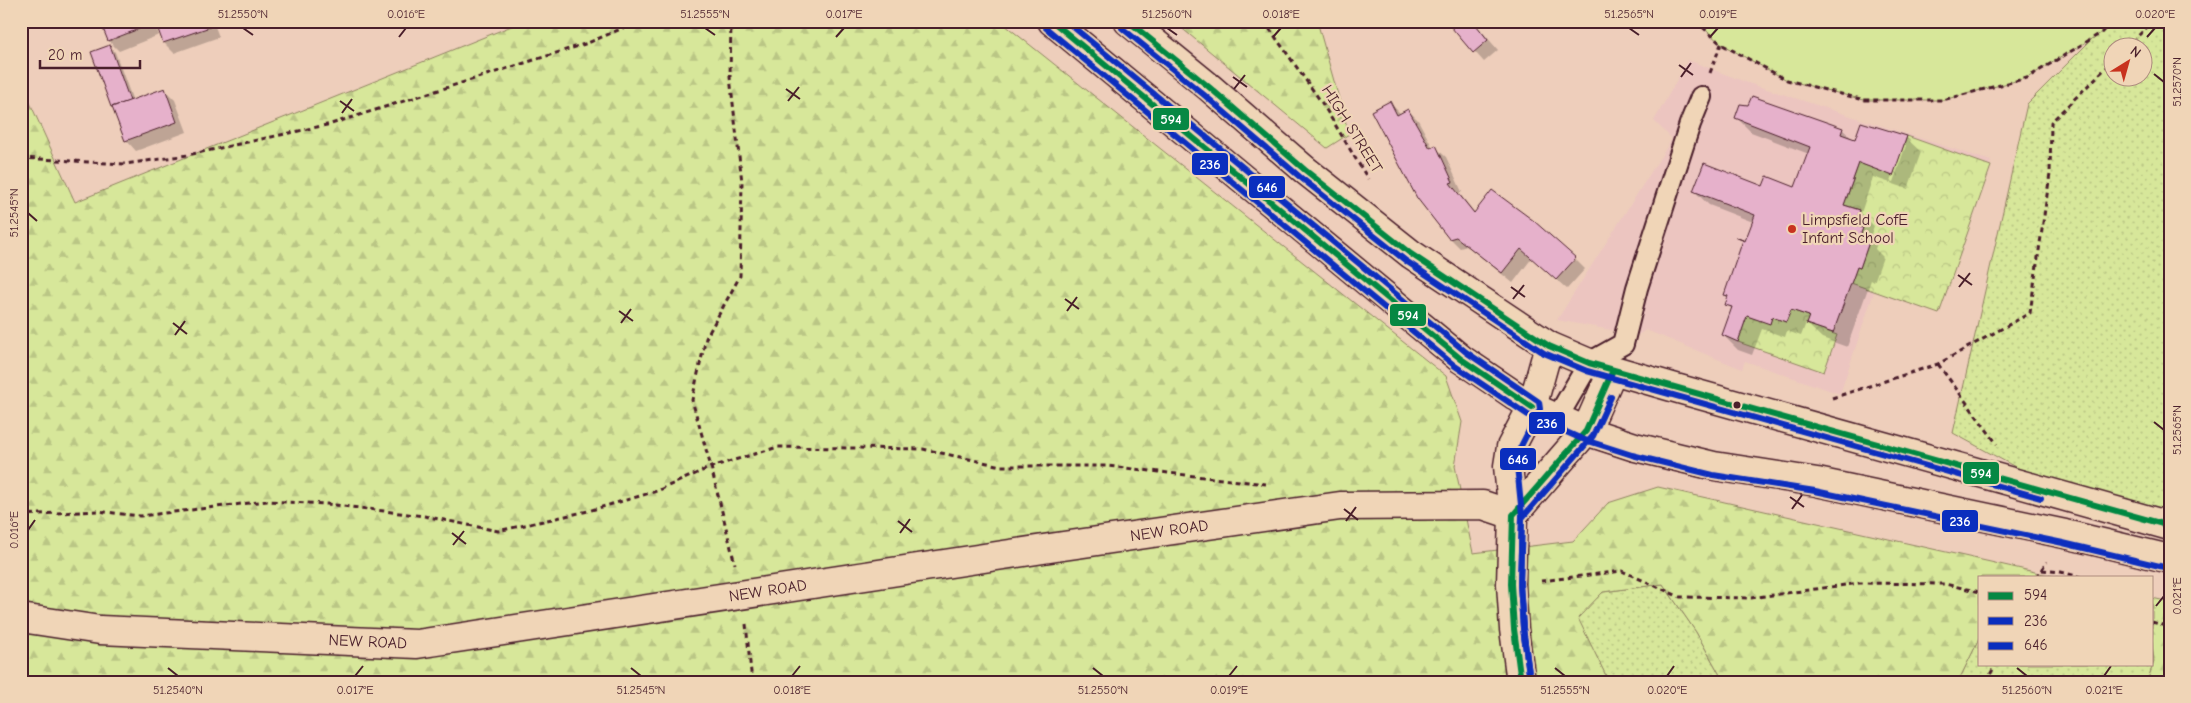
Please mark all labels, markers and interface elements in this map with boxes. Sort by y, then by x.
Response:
text: 51.2550°N [218,7,268,21]
text: 0.016°E [387,7,425,21]
text: 51.2555°N [680,7,730,21]
text: 0.017°E [825,7,863,21]
text: 51.2560°N [1142,7,1192,21]
text: 0.018°E [1262,7,1300,21]
text: 51.2565°N [1604,7,1654,21]
text: 0.019°E [1699,7,1737,21]
text: 0.020°E [2135,7,2175,21]
scale bar [40,38,140,70]
north arrow [2104,38,2154,88]
text: N [2127,42,2144,62]
text: 20 m [48,46,82,64]
text: 51.2570°N [2170,57,2184,107]
street label: HIGH STREET [1318,82,1386,177]
line badge: 594 [1152,107,1190,131]
text: 594 [1160,111,1182,128]
line badge: 236 [1191,152,1229,176]
text: 236 [1199,156,1221,173]
line badge: 646 [1248,175,1286,199]
text: 646 [1256,179,1278,196]
text: 51.2545°N [7,188,21,238]
place label: Limpsfield CofE Infant School [1802,211,1908,247]
marker: Limpsfield CofE Infant School [1786,223,1798,235]
line badge: 594 [1389,303,1427,327]
text: 594 [1397,307,1419,324]
unlabelled marker [1732,400,1742,410]
text: 51.2565°N [2170,405,2184,455]
line badge: 236 [1528,411,1566,435]
text: 236 [1536,415,1558,432]
line badge: 646 [1499,447,1537,471]
text: 646 [1507,451,1529,468]
line badge: 594 [1962,461,2000,485]
text: 594 [1970,465,1992,482]
line badge: 236 [1941,509,1979,533]
text: 0.016°E [7,511,21,549]
text: 236 [1949,513,1971,530]
street label: NEW ROAD [1129,516,1209,545]
street label: NEW ROAD [728,576,808,606]
legend [1978,576,2154,666]
text: 0.021°E [2170,577,2184,615]
text: 594 [2024,586,2047,604]
text: 236 [2024,612,2048,630]
street label: NEW ROAD [328,631,408,653]
text: 646 [2024,636,2048,654]
text: 51.2540°N [153,683,203,697]
text: 0.017°E [336,683,374,697]
text: 51.2545°N [616,683,666,697]
text: 0.018°E [773,683,811,697]
text: 51.2550°N [1078,683,1128,697]
text: 0.019°E [1210,683,1248,697]
text: 51.2555°N [1540,683,1590,697]
text: 0.020°E [1647,683,1687,697]
text: 51.2560°N [2002,683,2052,697]
text: 0.021°E [2085,683,2123,697]

